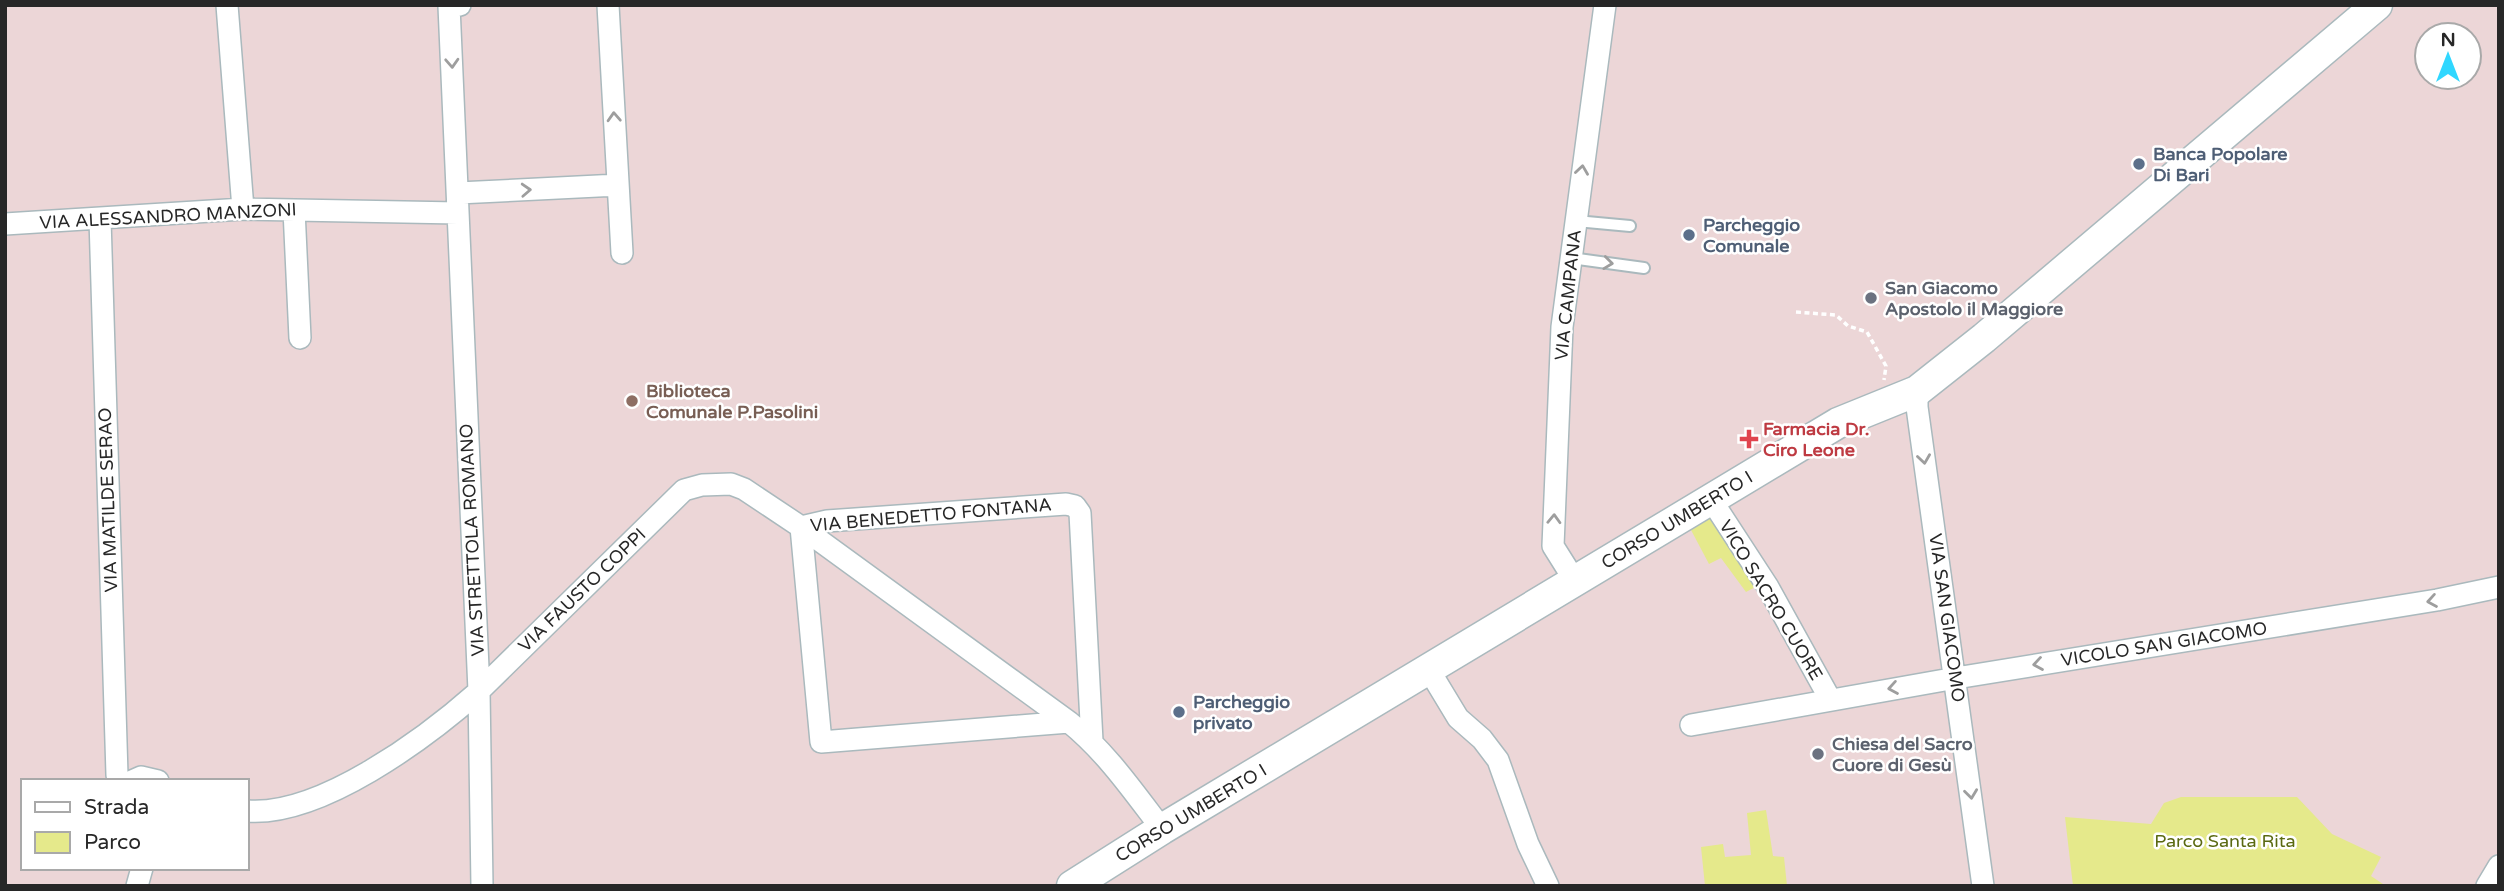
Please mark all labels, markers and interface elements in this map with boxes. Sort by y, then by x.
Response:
north arrow [2413,21,2483,91]
text: N [2440,29,2456,51]
one-way arrow [444,58,459,69]
one-way arrow [607,111,622,122]
place label: Banca Popolare Di Bari [2153,143,2287,186]
marker: Banca Popolare Di Bari [2131,156,2147,172]
one-way arrow [1575,165,1590,176]
one-way arrow [521,183,532,198]
street label: VIA ALESSANDRO MANZONI [39,198,297,234]
place label: Parcheggio Comunale [1703,214,1800,257]
marker: Parcheggio Comunale [1681,227,1697,243]
street label: VIA CAMPANA [1550,228,1586,362]
one-way arrow [1602,256,1614,271]
place label: San Giacomo Apostolo il Maggiore [1885,277,2063,320]
marker: San Giacomo Apostolo il Maggiore [1863,290,1879,306]
place label: Biblioteca Comunale P.Pasolini [646,380,818,423]
marker: Biblioteca Comunale P.Pasolini [624,393,640,409]
street label: VIA MATILDE SERAO [94,407,122,593]
place label: Farmacia Dr. Ciro Leone [1763,418,1870,461]
street label: VIA STRETTOLA ROMANO [455,423,489,657]
marker: Farmacia Dr. Ciro Leone [1741,431,1757,447]
one-way arrow [1916,453,1931,465]
street label: CORSO UMBERTO I [1597,466,1757,574]
street label: VIA BENEDETTO FONTANA [809,493,1053,537]
one-way arrow [1546,513,1561,524]
street label: VICO SACRO CUORE [1714,516,1828,684]
street label: VIA FAUSTO COPPI [514,523,650,657]
street label: VIA SAN GIACOMO [1924,532,1970,704]
one-way arrow [2426,593,2438,608]
street label: VICOLO SAN GIACOMO [2059,617,2269,671]
one-way arrow [2032,656,2044,671]
one-way arrow [1887,680,1898,695]
place label: Parcheggio privato [1193,691,1290,734]
marker: Parcheggio privato [1171,704,1187,720]
place label: Chiesa del Sacro Cuore di Gesù [1832,733,1973,776]
marker: Chiesa del Sacro Cuore di Gesù [1810,746,1826,762]
street label: CORSO UMBERTO I [1111,759,1271,867]
legend [21,779,248,870]
one-way arrow [1963,788,1978,800]
text: Strada [84,795,149,820]
text: Parco [84,830,141,855]
park label: Parco Santa Rita [2154,830,2296,852]

